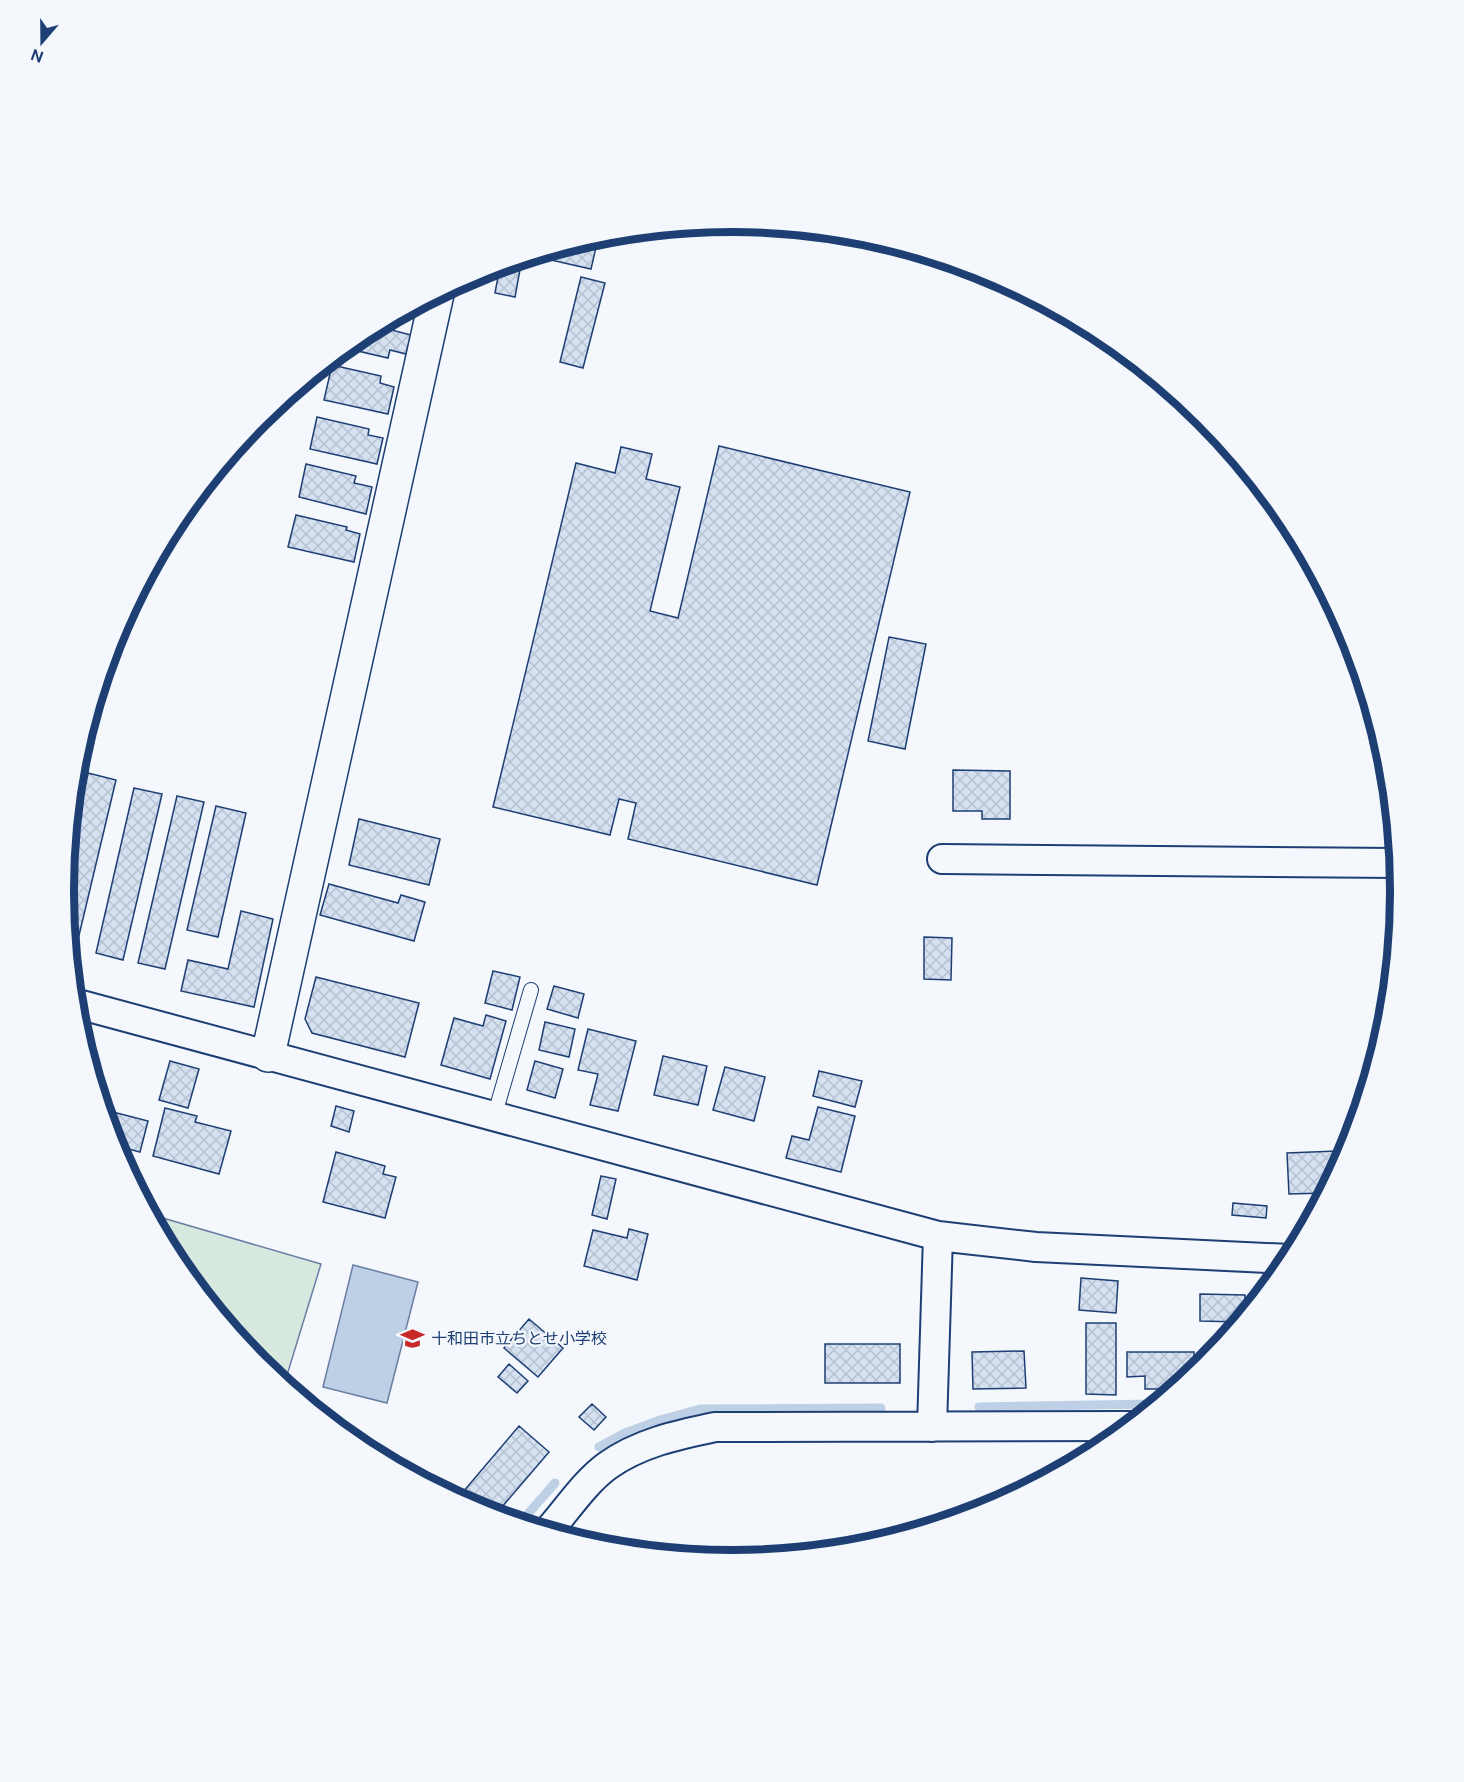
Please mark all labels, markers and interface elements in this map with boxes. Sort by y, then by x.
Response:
north arrow [12,12,72,72]
text: N [28,44,46,67]
school or university icon: 十和田市立ちとせ小学校 [400,1325,426,1351]
place label: 十和田市立ちとせ小学校 [431,1328,607,1349]

